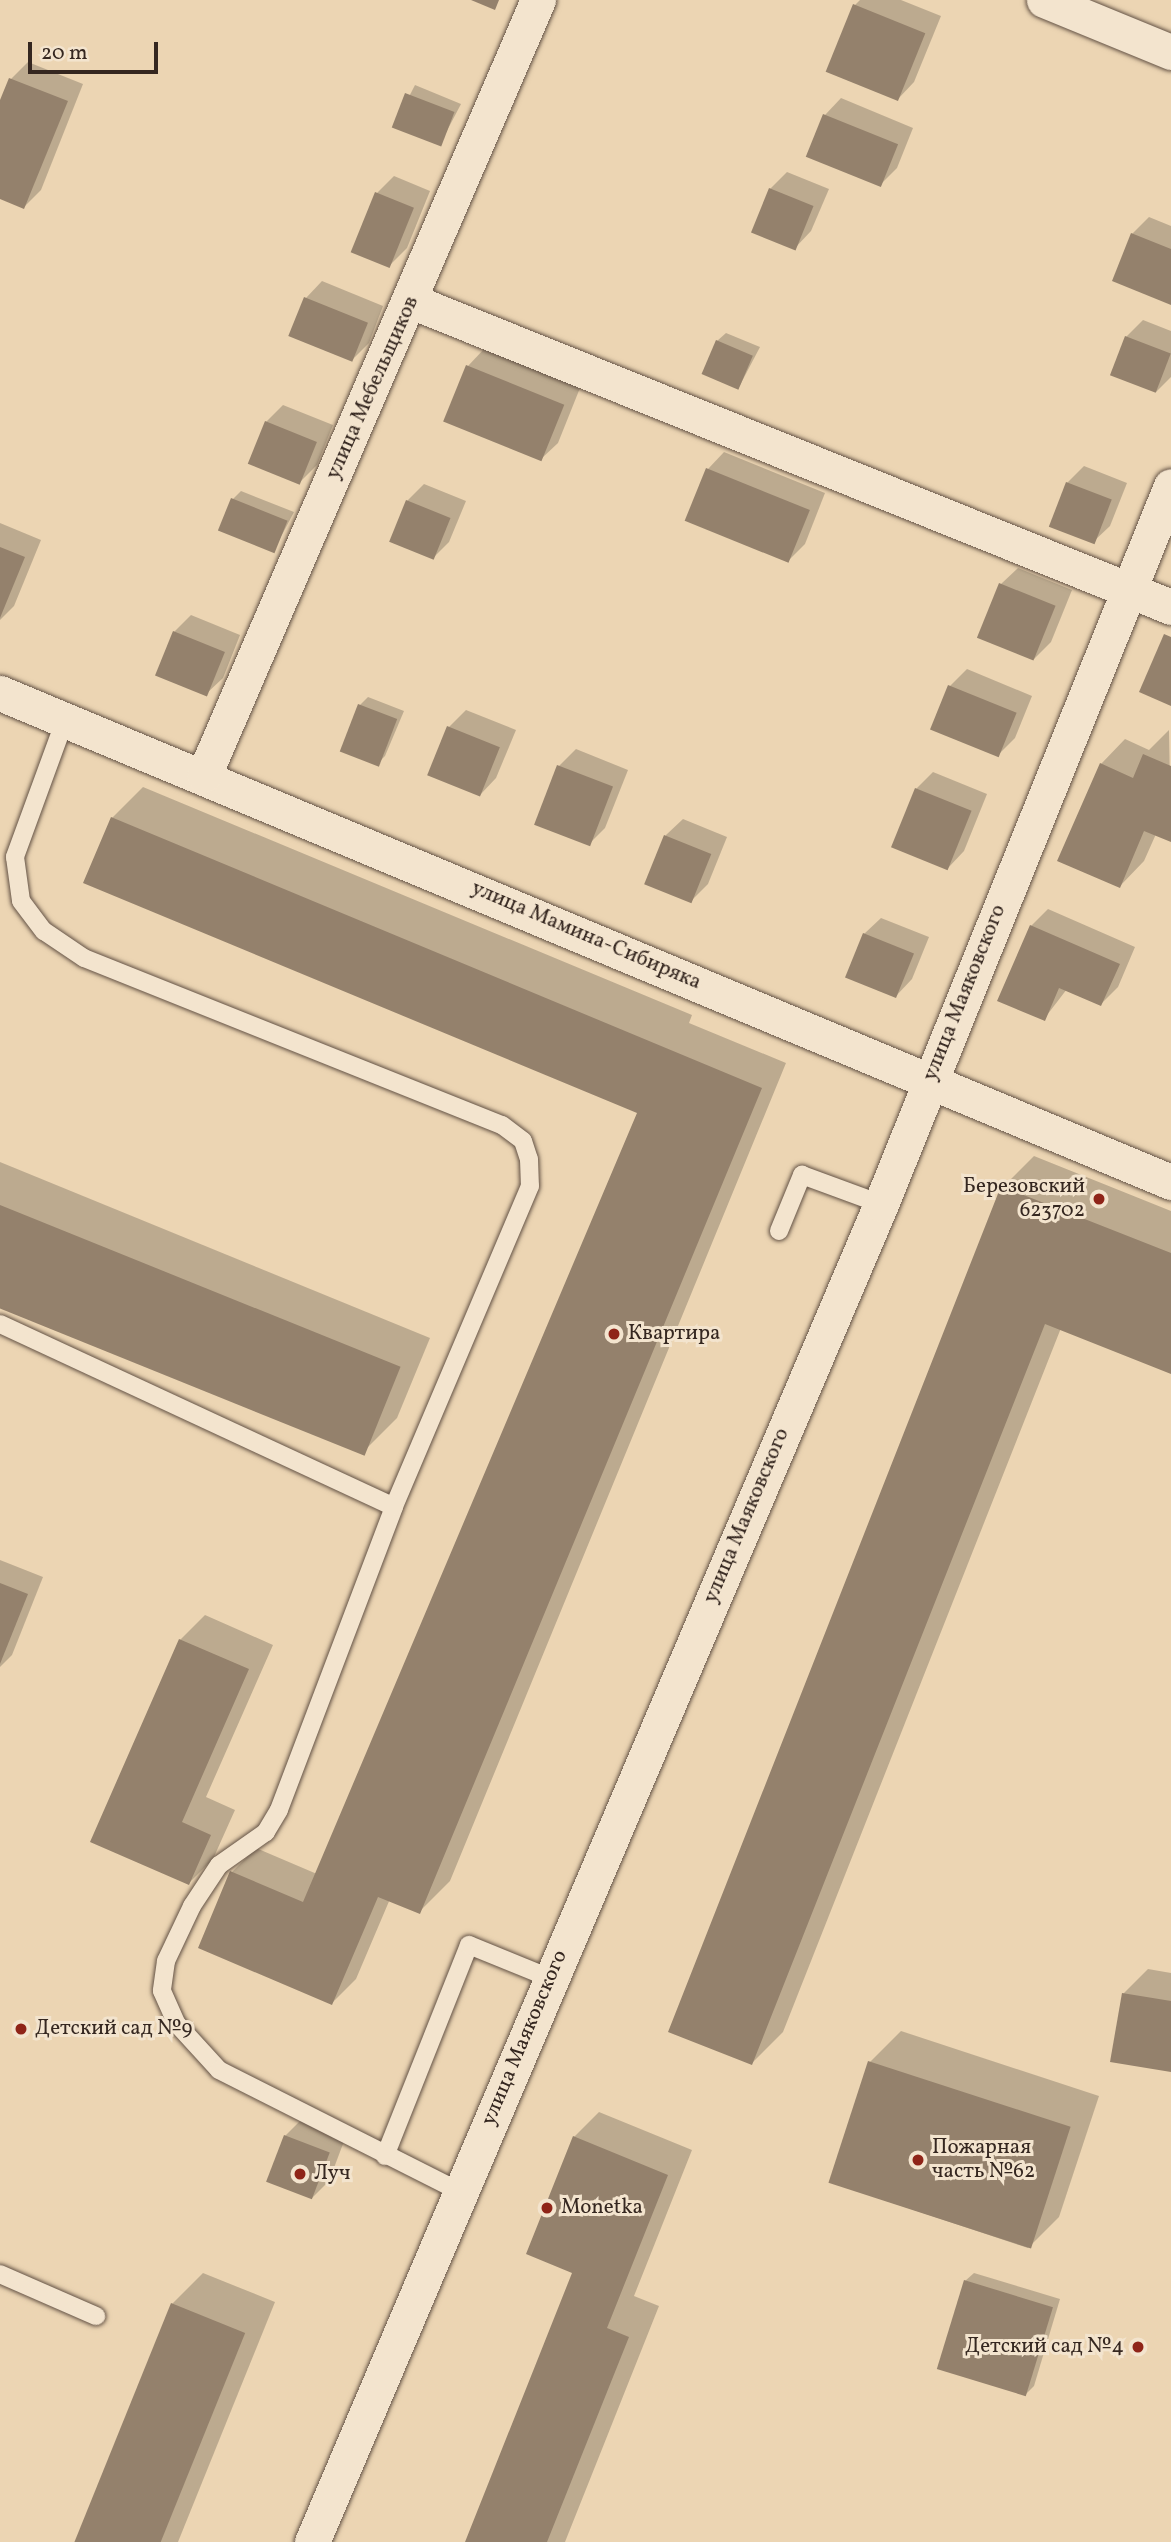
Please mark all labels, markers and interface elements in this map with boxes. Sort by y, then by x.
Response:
scale bar [32,28,161,72]
text: 20 m [41,39,87,68]
street label: улица Мебельщиков [321,292,425,484]
street label: улица Мамина-Сибиряка [467,876,705,996]
street label: улица Маяковского [918,901,1012,1085]
place label: Березовский 623702 [963,1174,1085,1224]
marker: Березовский 623702 [1091,1191,1107,1207]
place label: Квартира [628,1321,720,1347]
marker: Квартира [606,1326,622,1342]
street label: улица Маяковского [699,1425,795,1607]
street label: улица Маяковского [477,1947,573,2129]
place label: Детский сад №9 [35,2016,192,2042]
marker: Детский сад №9 [13,2021,29,2037]
place label: Пожарная часть №62 [932,2135,1035,2185]
marker: Пожарная часть №62 [910,2152,926,2168]
place label: Луч [314,2161,350,2187]
marker: Луч [292,2166,308,2182]
place label: Monetka [561,2195,643,2221]
marker: Monetka [539,2200,555,2216]
place label: Детский сад №4 [965,2334,1124,2360]
marker: Детский сад №4 [1130,2339,1146,2355]

